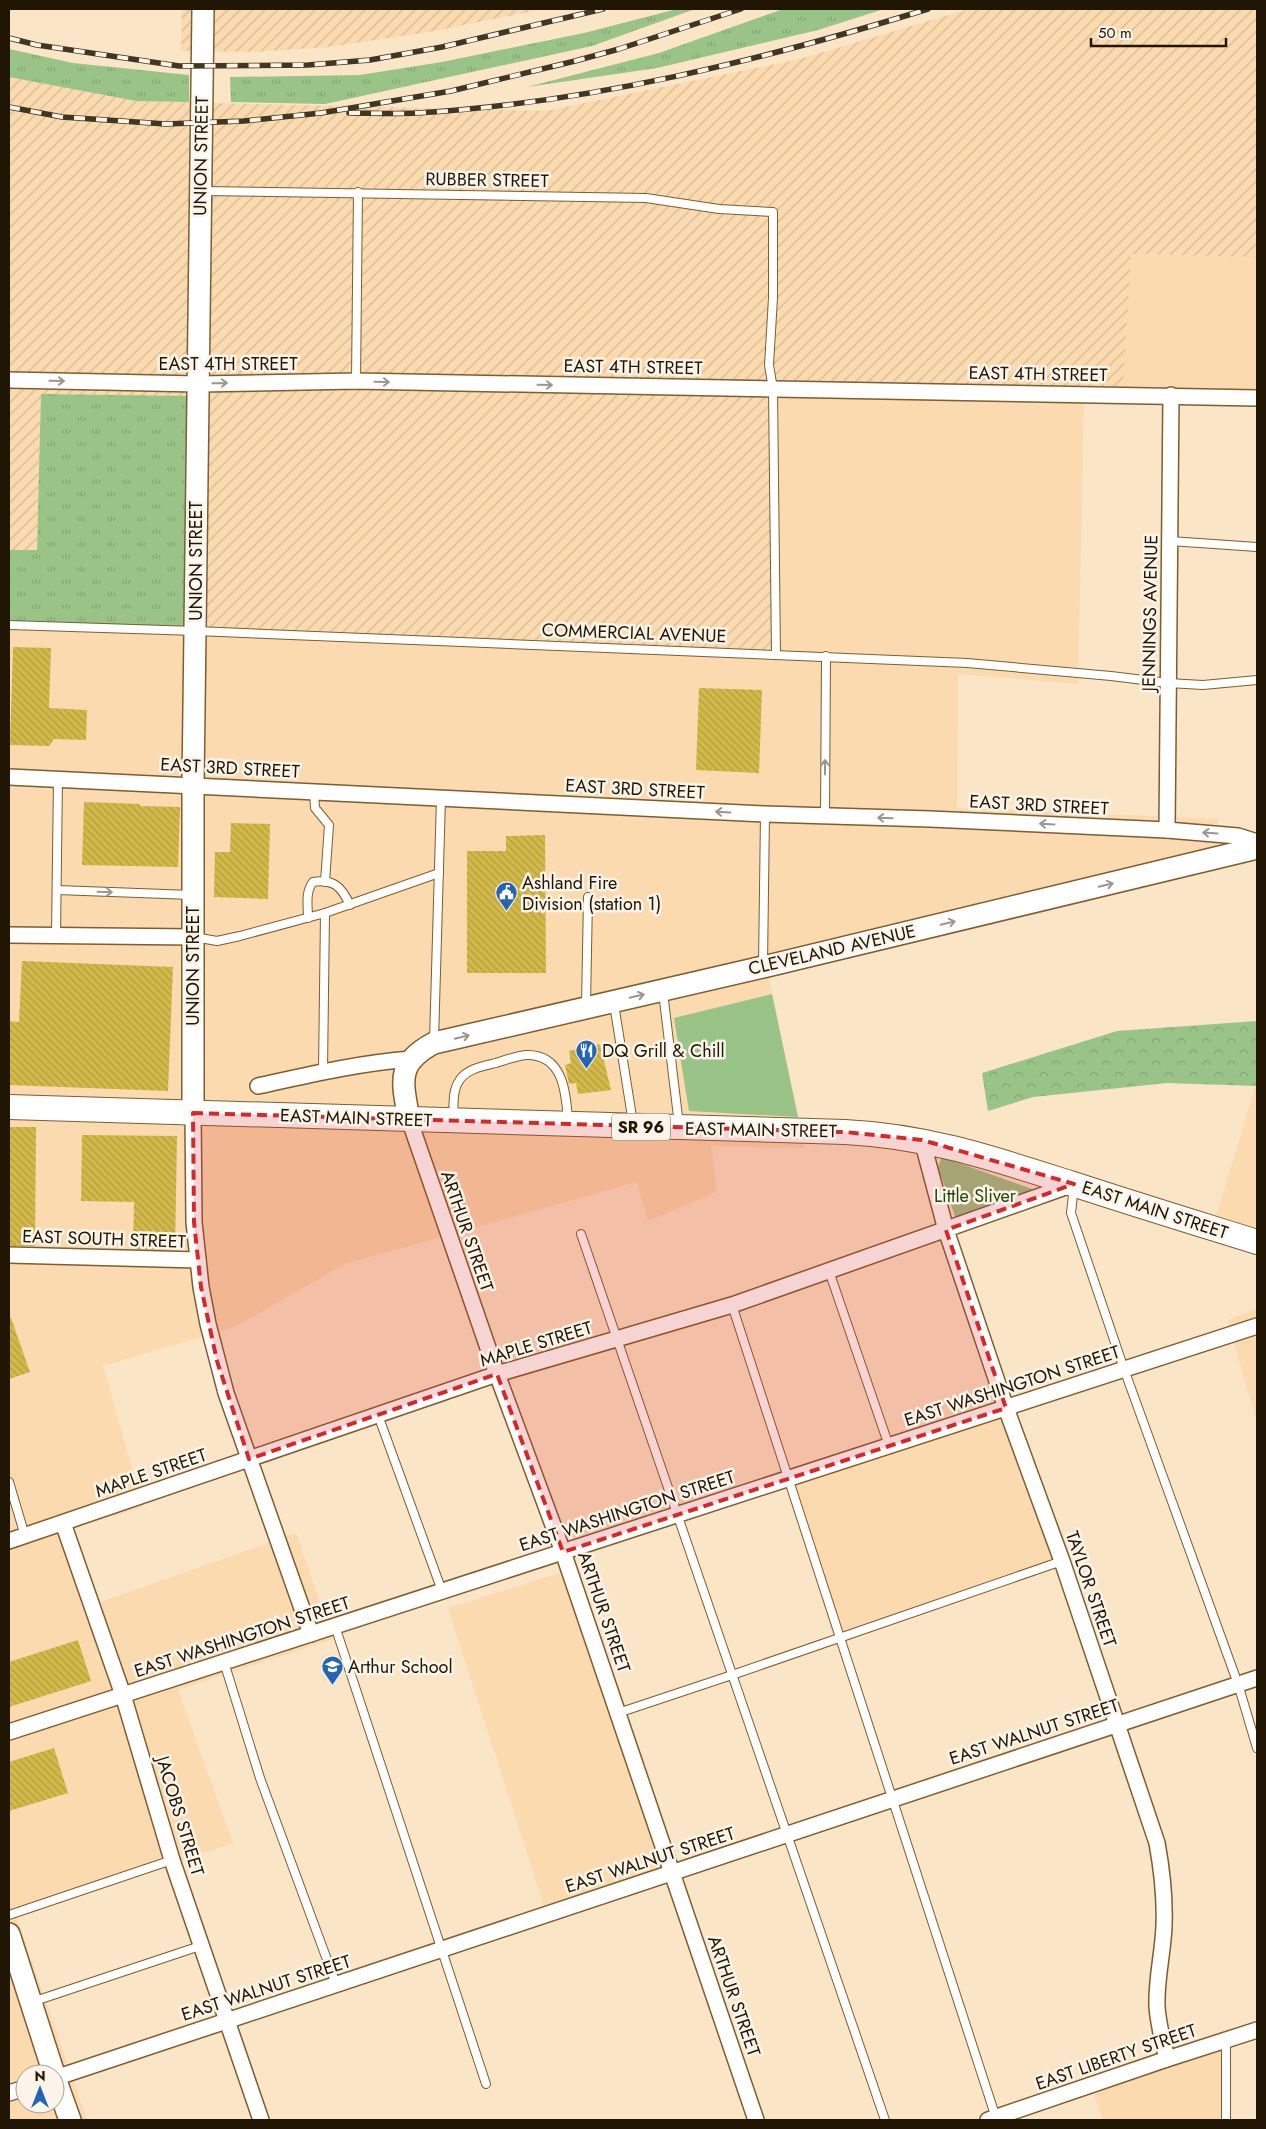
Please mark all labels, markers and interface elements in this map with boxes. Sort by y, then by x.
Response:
scale bar [1091,15,1226,47]
text: 50 m [1098,22,1132,44]
street label: UNION STREET [187,95,215,216]
street label: RUBBER STREET [425,166,549,194]
street label: EAST 4TH STREET [158,351,298,377]
street label: EAST 4TH STREET [563,353,703,381]
street label: EAST 4TH STREET [968,360,1108,388]
one-way arrow [49,376,65,386]
one-way arrow [374,377,390,387]
one-way arrow [212,378,228,388]
one-way arrow [537,380,553,389]
street label: UNION STREET [183,501,209,621]
street label: JENNINGS AVENUE [1136,534,1164,694]
street label: COMMERCIAL AVENUE [541,617,727,649]
street label: EAST 3RD STREET [160,751,301,785]
one-way arrow [821,759,830,775]
street label: EAST 3RD STREET [565,772,706,806]
street label: EAST 3RD STREET [969,788,1110,822]
one-way arrow [715,808,731,817]
one-way arrow [877,813,893,822]
one-way arrow [1040,820,1056,829]
one-way arrow [1202,829,1218,838]
place label: Ashland Fire Division (station 1) [522,870,661,917]
one-way arrow [1098,879,1114,889]
public building icon: Ashland Fire Division (station 1) [494,881,518,912]
one-way arrow [97,887,113,896]
street label: UNION STREET [180,906,206,1026]
street label: CLEVELAND AVENUE [746,918,918,982]
one-way arrow [940,918,956,927]
one-way arrow [629,991,645,1000]
one-way arrow [453,1032,469,1041]
place label: DQ Grill & Chill [602,1038,725,1064]
restaurant icon: DQ Grill & Chill [574,1039,598,1070]
street label: EAST MAIN STREET [280,1102,433,1134]
road number: SR 96 [612,1114,670,1140]
street label: EAST MAIN STREET [685,1116,838,1144]
street label: ARTHUR STREET [434,1167,500,1296]
street label: EAST MAIN STREET [1079,1174,1232,1246]
park label: Little Sliver [934,1183,1017,1209]
street label: EAST SOUTH STREET [22,1223,187,1255]
street label: MAPLE STREET [477,1314,596,1373]
street label: EAST WASHINGTON STREET [901,1339,1124,1433]
street label: MAPLE STREET [92,1442,211,1504]
street label: EAST WASHINGTON STREET [516,1464,739,1558]
street label: TAYLOR STREET [1059,1528,1123,1651]
street label: ARTHUR STREET [571,1548,637,1677]
street label: EAST WASHINGTON STREET [131,1590,354,1684]
place label: Arthur School [348,1654,453,1680]
school or university icon: Arthur School [320,1655,344,1686]
street label: EAST WALNUT STREET [946,1692,1123,1772]
street label: JACOBS STREET [149,1751,211,1880]
street label: EAST WALNUT STREET [562,1820,739,1900]
street label: ARTHUR STREET [701,1932,767,2061]
street label: EAST WALNUT STREET [178,1948,355,2028]
street label: EAST LIBERTY STREET [1032,2017,1201,2097]
north arrow [15,2064,65,2114]
text: N [34,2066,46,2086]

